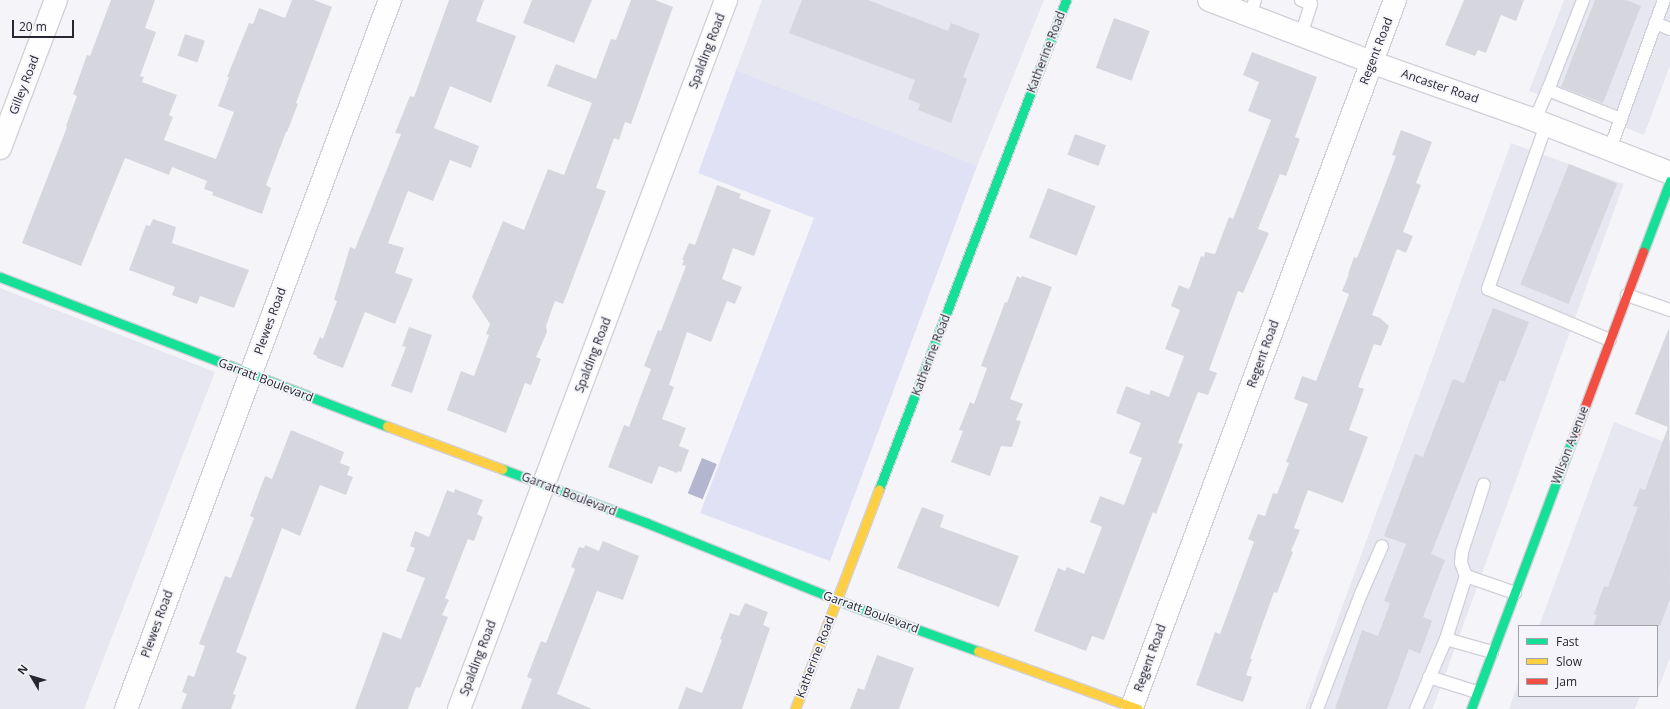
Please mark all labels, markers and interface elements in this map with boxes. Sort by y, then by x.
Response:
street label: Katherine Road [1024,9,1068,95]
street label: Spalding Road [686,11,728,91]
scale bar [14,12,76,38]
street label: Regent Road [1357,15,1395,87]
text: 20 m [19,18,47,35]
street label: Gilley Road [6,53,42,117]
street label: Ancaster Road [1399,66,1481,106]
street label: Plewes Road [251,285,289,357]
street label: Katherine Road [909,312,953,398]
street label: Spalding Road [572,315,614,395]
street label: Regent Road [1244,318,1282,390]
street label: Garratt Boulevard [216,355,316,405]
street label: Wilson Avenue [1549,404,1591,486]
street label: Garratt Boulevard [519,469,619,519]
street label: Plewes Road [138,588,176,660]
street label: Garratt Boulevard [821,588,921,636]
street label: Katherine Road [793,614,837,700]
street label: Spalding Road [457,618,499,698]
street label: Regent Road [1131,622,1169,694]
legend [1518,625,1658,697]
text: Fast [1556,633,1579,650]
text: Slow [1556,653,1582,670]
north arrow [12,657,52,697]
text: N [13,661,31,677]
text: Jam [1556,673,1577,690]

